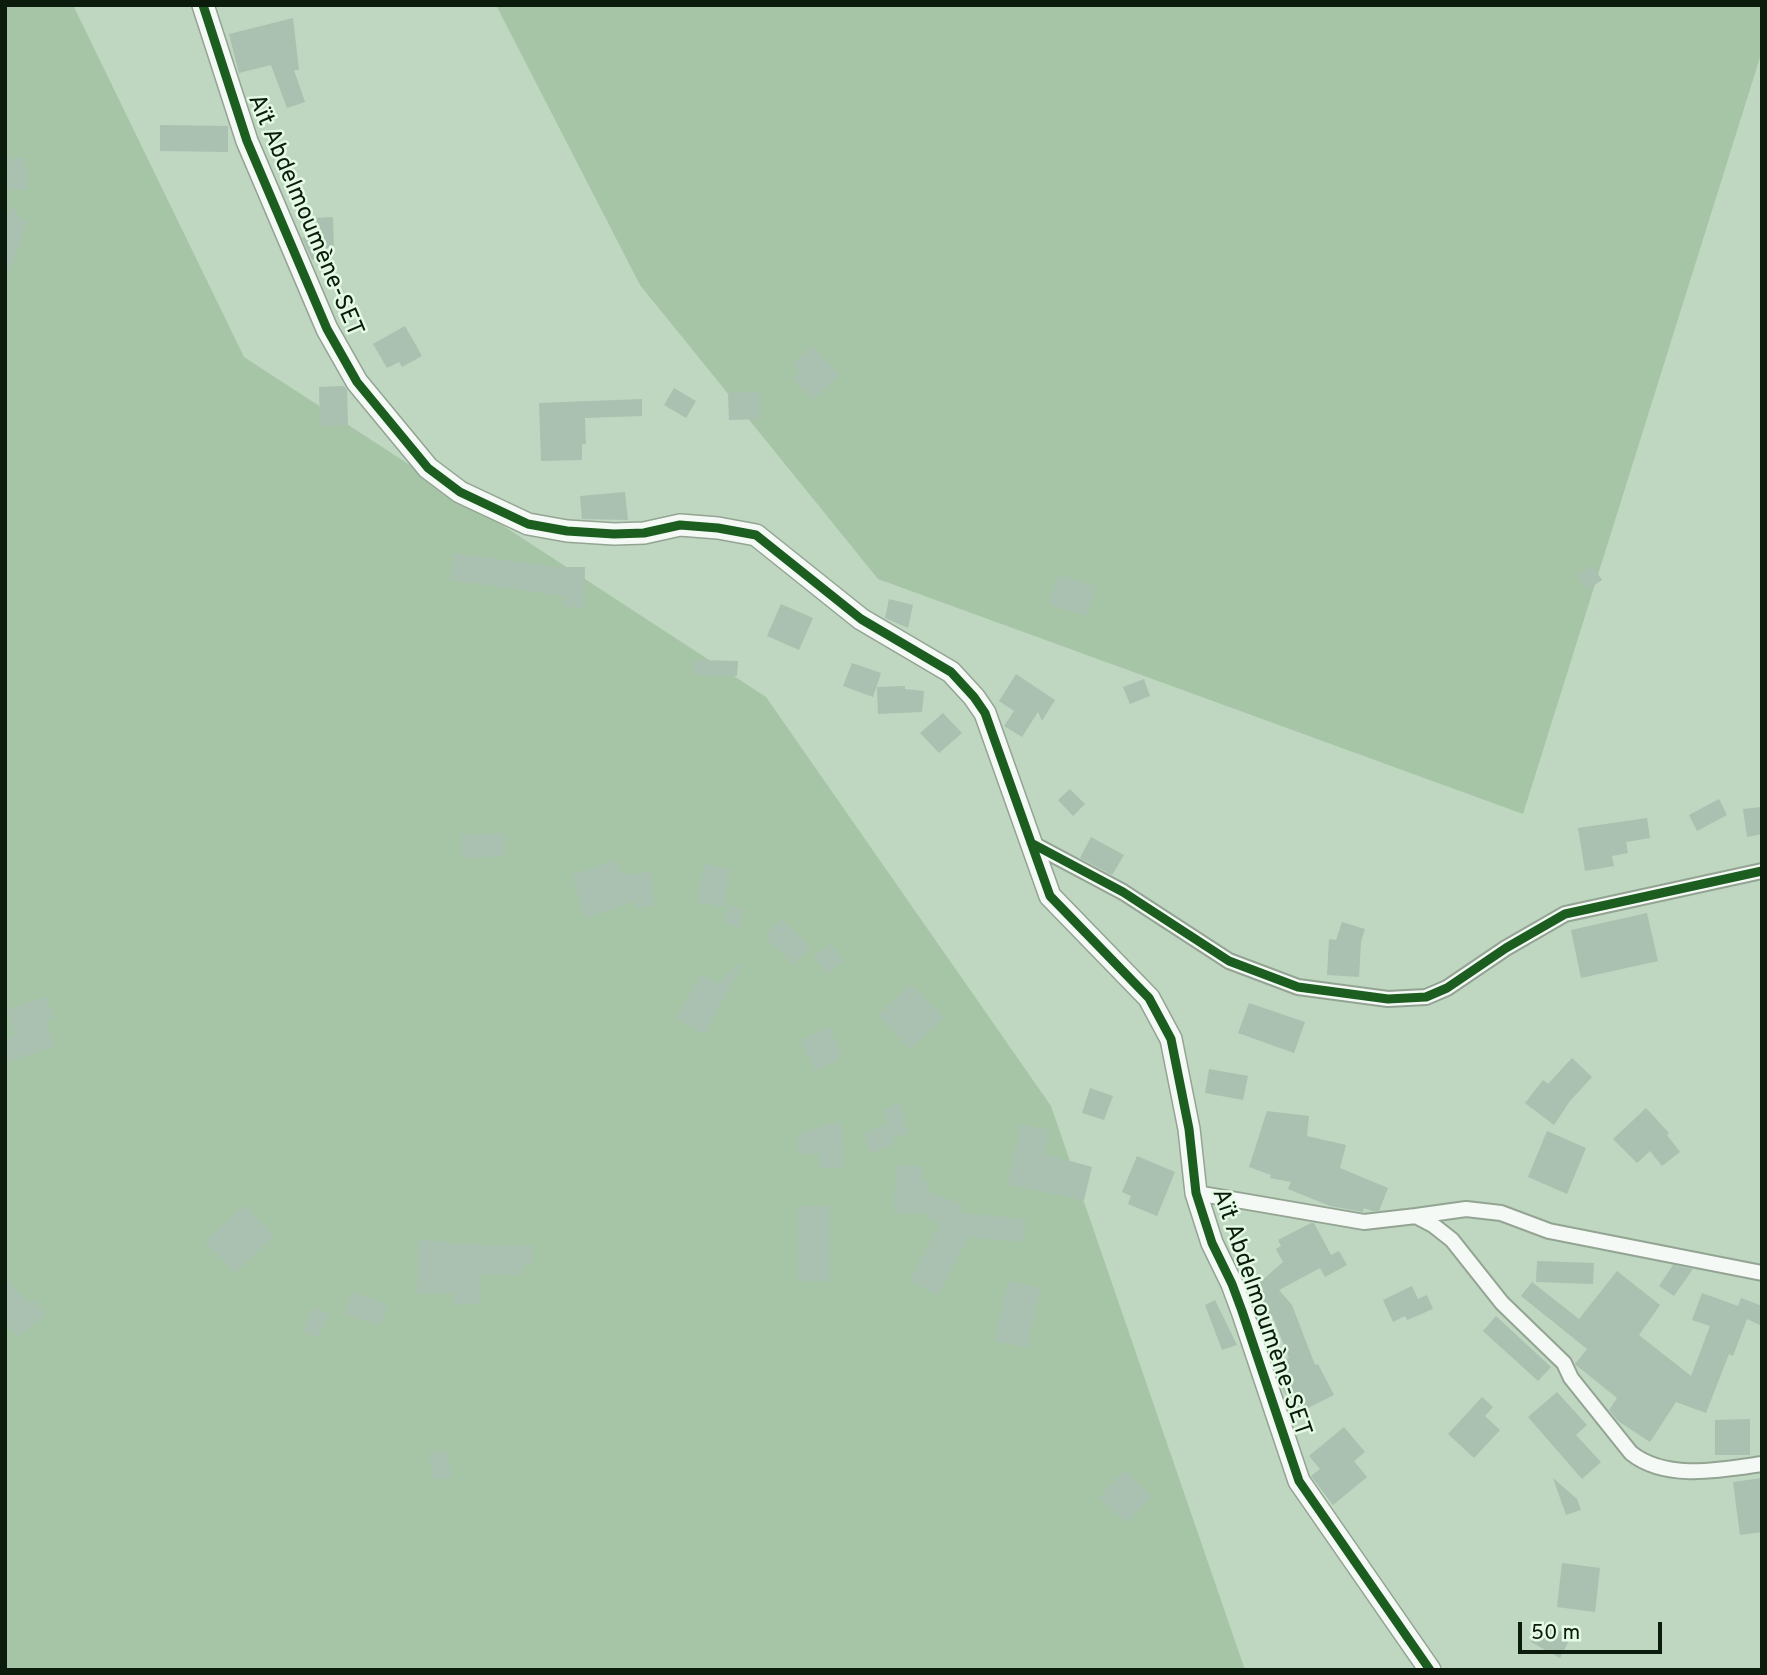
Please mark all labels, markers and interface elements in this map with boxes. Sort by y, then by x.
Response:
street label: Aït Abdelmoumène-SET [240,90,368,342]
street label: Aït Abdelmoumène-SET [1204,1185,1316,1441]
scale bar [1522,1608,1666,1652]
text: 50 m [1531,1620,1580,1647]

